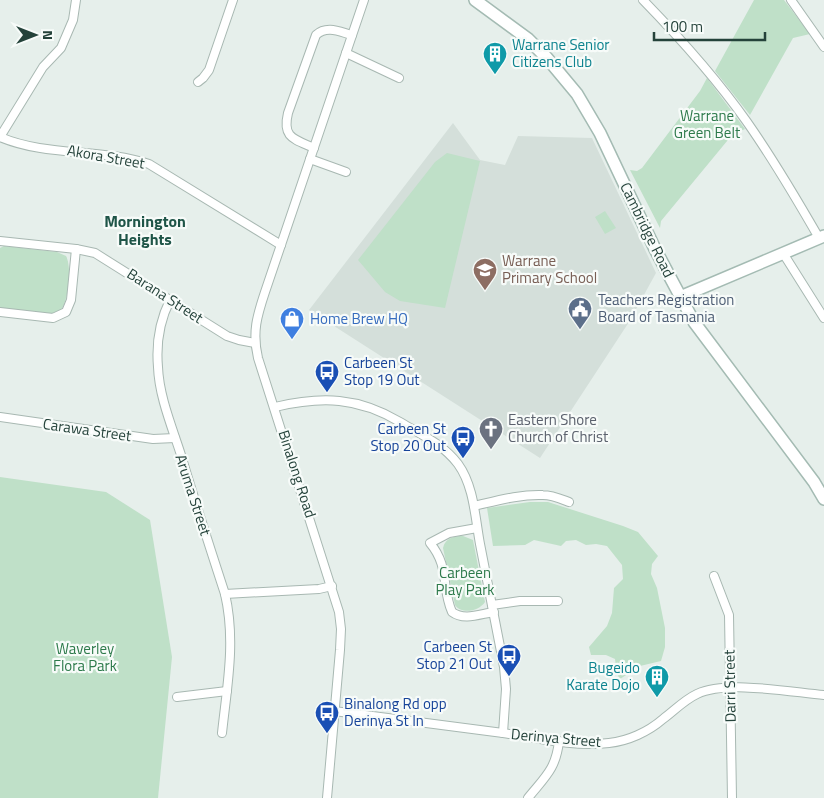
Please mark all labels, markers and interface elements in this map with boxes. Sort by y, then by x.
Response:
north arrow [10,10,60,60]
scale bar [654,10,765,42]
text: 100 m [662,15,703,38]
text: N [38,30,59,40]
place label: Warrane Senior Citizens Club [512,33,610,73]
building icon: Warrane Senior Citizens Club [482,41,508,75]
park label: Warrane Green Belt [674,104,741,144]
street label: Akora Street [65,138,147,175]
street label: Cambridge Road [614,178,680,281]
district label: Mornington Heights [104,209,186,251]
place label: Warrane Primary School [502,249,597,289]
school or university icon: Warrane Primary School [472,257,498,291]
street label: Barana Street [123,262,209,329]
place label: Teachers Registration Board of Tasmania [598,288,734,328]
public building icon: Teachers Registration Board of Tasmania [567,296,593,330]
shop icon: Home Brew HQ [279,306,305,340]
place label: Home Brew HQ [310,307,408,330]
place label: Carbeen St Stop 19 Out [344,351,420,391]
bus stop icon: Carbeen St Stop 19 Out [314,359,340,393]
place label: Eastern Shore Church of Christ [508,408,609,448]
street label: Carawa Street [41,412,134,447]
church icon: Eastern Shore Church of Christ [478,416,504,450]
place label: Carbeen St Stop 20 Out [370,417,447,457]
bus stop icon: Carbeen St Stop 20 Out [450,425,476,459]
street label: Binalong Road [272,427,322,521]
street label: Aruma Street [170,451,218,539]
park label: Carbeen Play Park [435,561,495,601]
place label: Carbeen St Stop 21 Out [416,635,493,675]
park label: Waverley Flora Park [53,637,117,677]
bus stop icon: Carbeen St Stop 21 Out [496,643,522,677]
street label: Darri Street [717,649,742,723]
place label: Bugeido Karate Dojo [566,656,640,696]
building icon: Bugeido Karate Dojo [644,664,670,698]
place label: Binalong Rd opp Derinya St In [344,692,447,732]
bus stop icon: Binalong Rd opp Derinya St In [314,700,340,734]
street label: Derinya Street [510,722,603,753]

